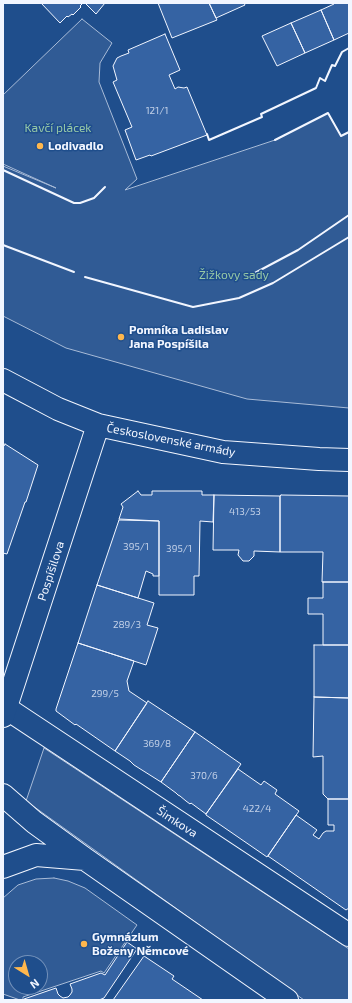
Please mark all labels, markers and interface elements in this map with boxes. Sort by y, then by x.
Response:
house number: 121/1 [146,105,168,117]
park label: Kavčí plácek [25,121,91,135]
place label: Lodivadlo [48,139,104,153]
marker: Lodivadlo [35,141,45,151]
park label: Žižkovy sady [199,268,269,282]
place label: Pomníka Ladislav Jana Pospíšila [129,323,229,351]
marker: Pomníka Ladislav Jana Pospíšila [116,332,126,342]
street label: Československé armády [105,420,237,460]
house number: 413/53 [229,506,261,518]
street label: Pospíšilova [35,539,67,603]
house number: 395/1 [123,541,149,553]
house number: 395/1 [166,543,192,555]
house number: 289/3 [113,619,141,631]
house number: 299/5 [91,688,119,700]
house number: 369/8 [143,738,171,750]
house number: 370/6 [190,770,218,782]
street label: Šimkova [154,803,200,841]
house number: 422/4 [243,803,271,815]
place label: Gymnázium Boženy Němcové [92,930,189,958]
marker: Gymnázium Boženy Němcové [79,939,89,949]
north arrow [8,955,48,995]
text: N [28,977,42,992]

